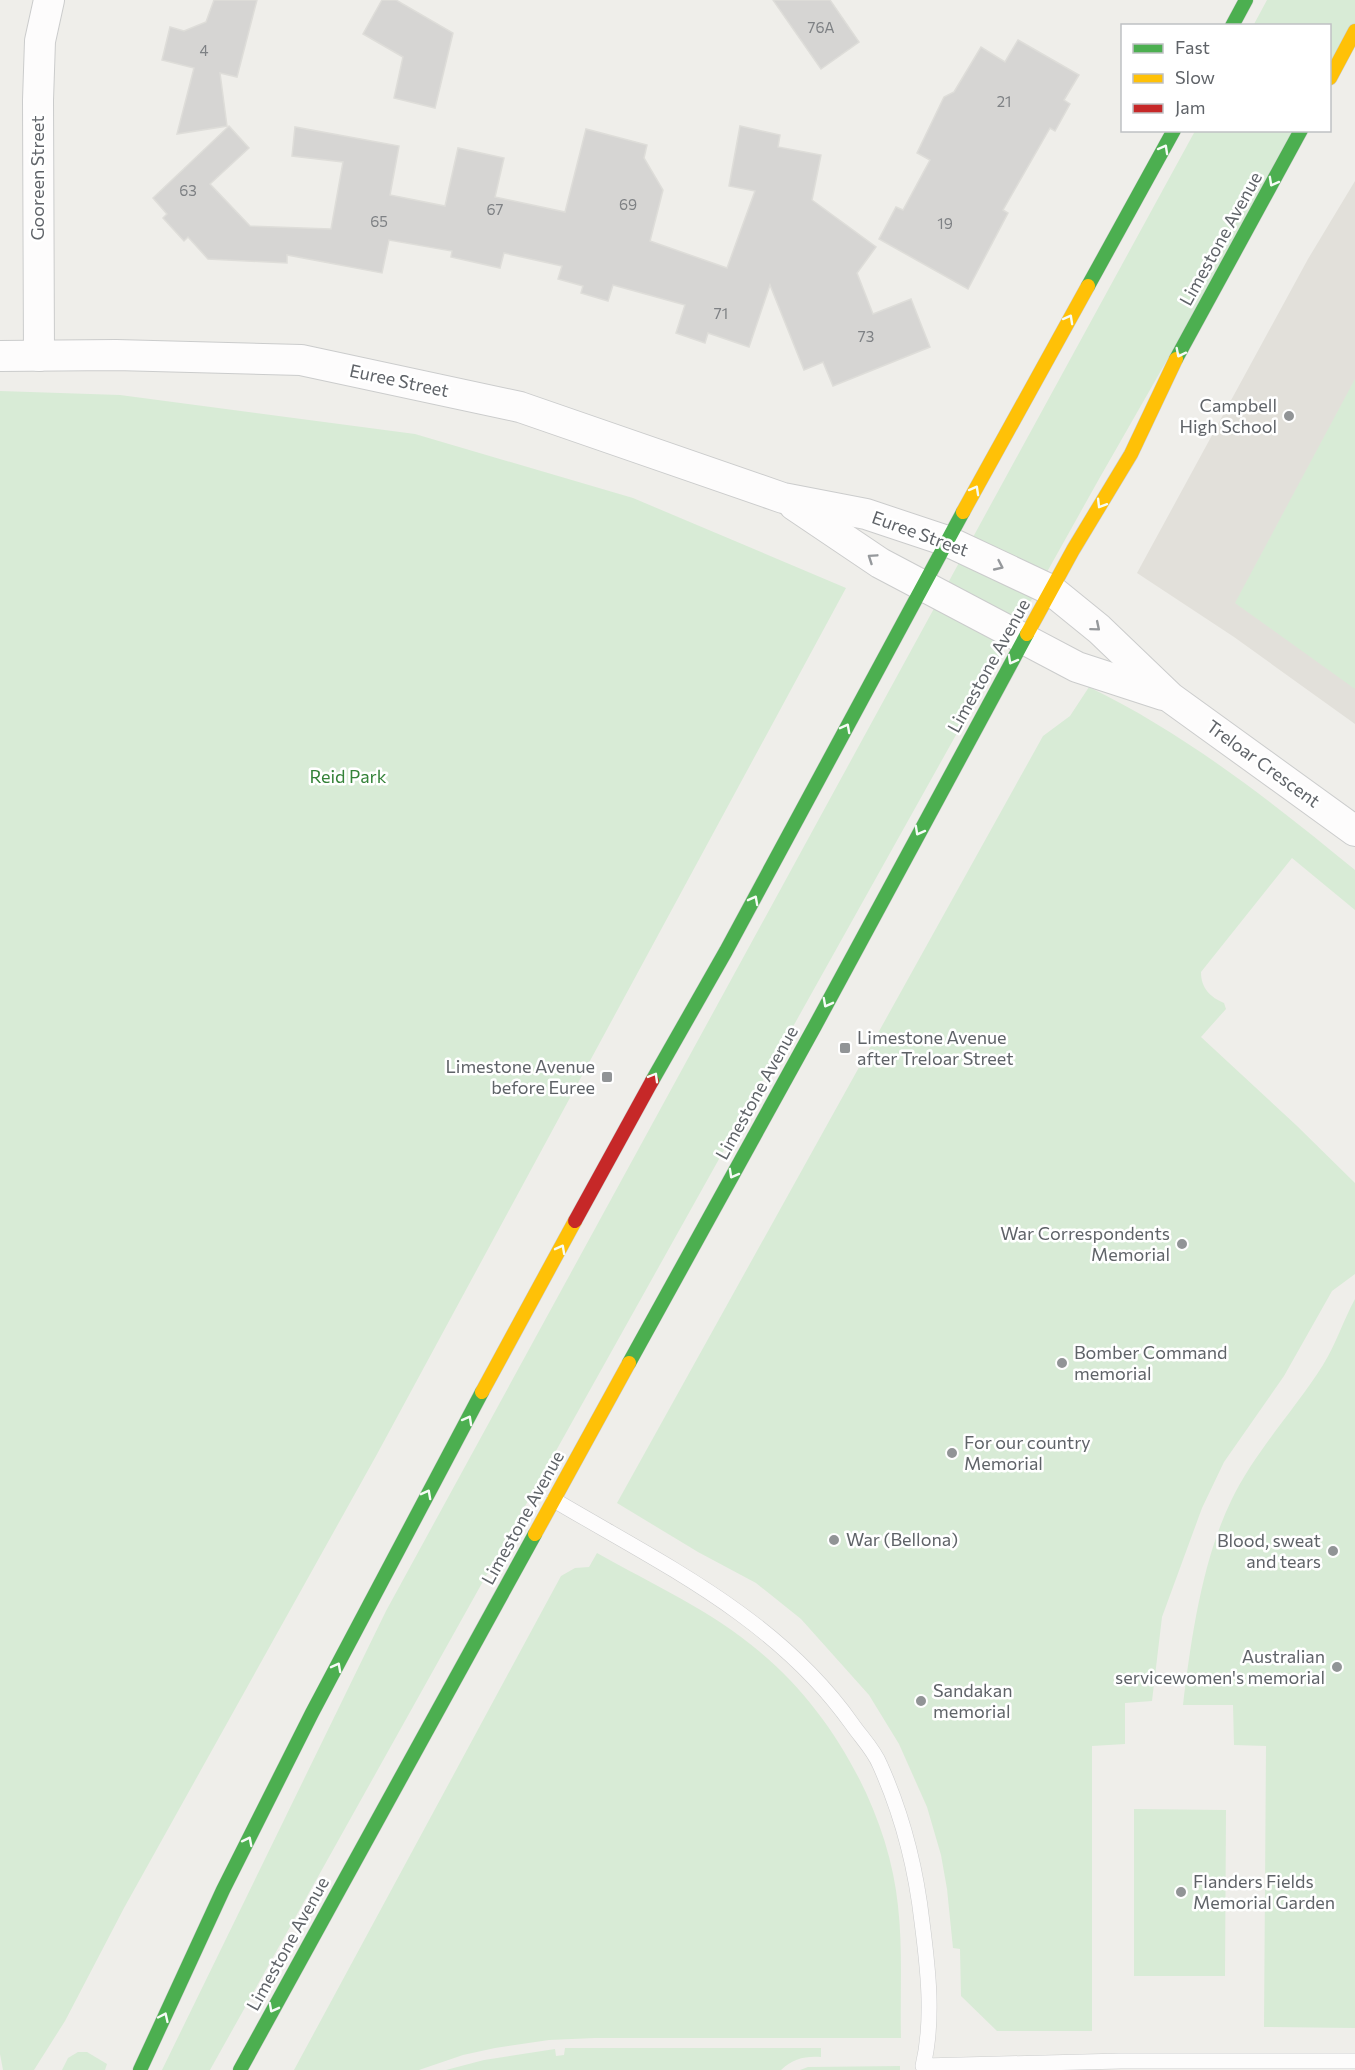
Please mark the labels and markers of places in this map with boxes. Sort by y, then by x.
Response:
place label: Campbell High School [1180,394,1277,437]
marker: Campbell High School [1282,409,1296,423]
place label: Limestone Avenue after Treloar Street [857,1026,1014,1069]
marker: Limestone Avenue after Treloar Street [838,1041,852,1055]
place label: Limestone Avenue before Euree [445,1055,595,1098]
marker: Limestone Avenue before Euree [600,1070,614,1084]
place label: War Correspondents Memorial [1000,1222,1170,1265]
marker: War Correspondents Memorial [1175,1237,1189,1251]
place label: Bomber Command memorial [1074,1341,1227,1384]
marker: Bomber Command memorial [1055,1356,1069,1370]
place label: For our country Memorial [964,1431,1091,1474]
marker: For our country Memorial [945,1446,959,1460]
place label: War (Bellona) [846,1528,958,1550]
place label: Blood, sweat and tears [1217,1529,1321,1572]
marker: War (Bellona) [827,1533,841,1547]
marker: Blood, sweat and tears [1326,1544,1340,1558]
place label: Australian servicewomen's memorial [1115,1645,1325,1688]
marker: Australian servicewomen's memorial [1330,1660,1344,1674]
place label: Sandakan memorial [933,1679,1013,1722]
marker: Sandakan memorial [914,1694,928,1708]
place label: Flanders Fields Memorial Garden [1193,1870,1335,1913]
marker: Flanders Fields Memorial Garden [1174,1885,1188,1899]

